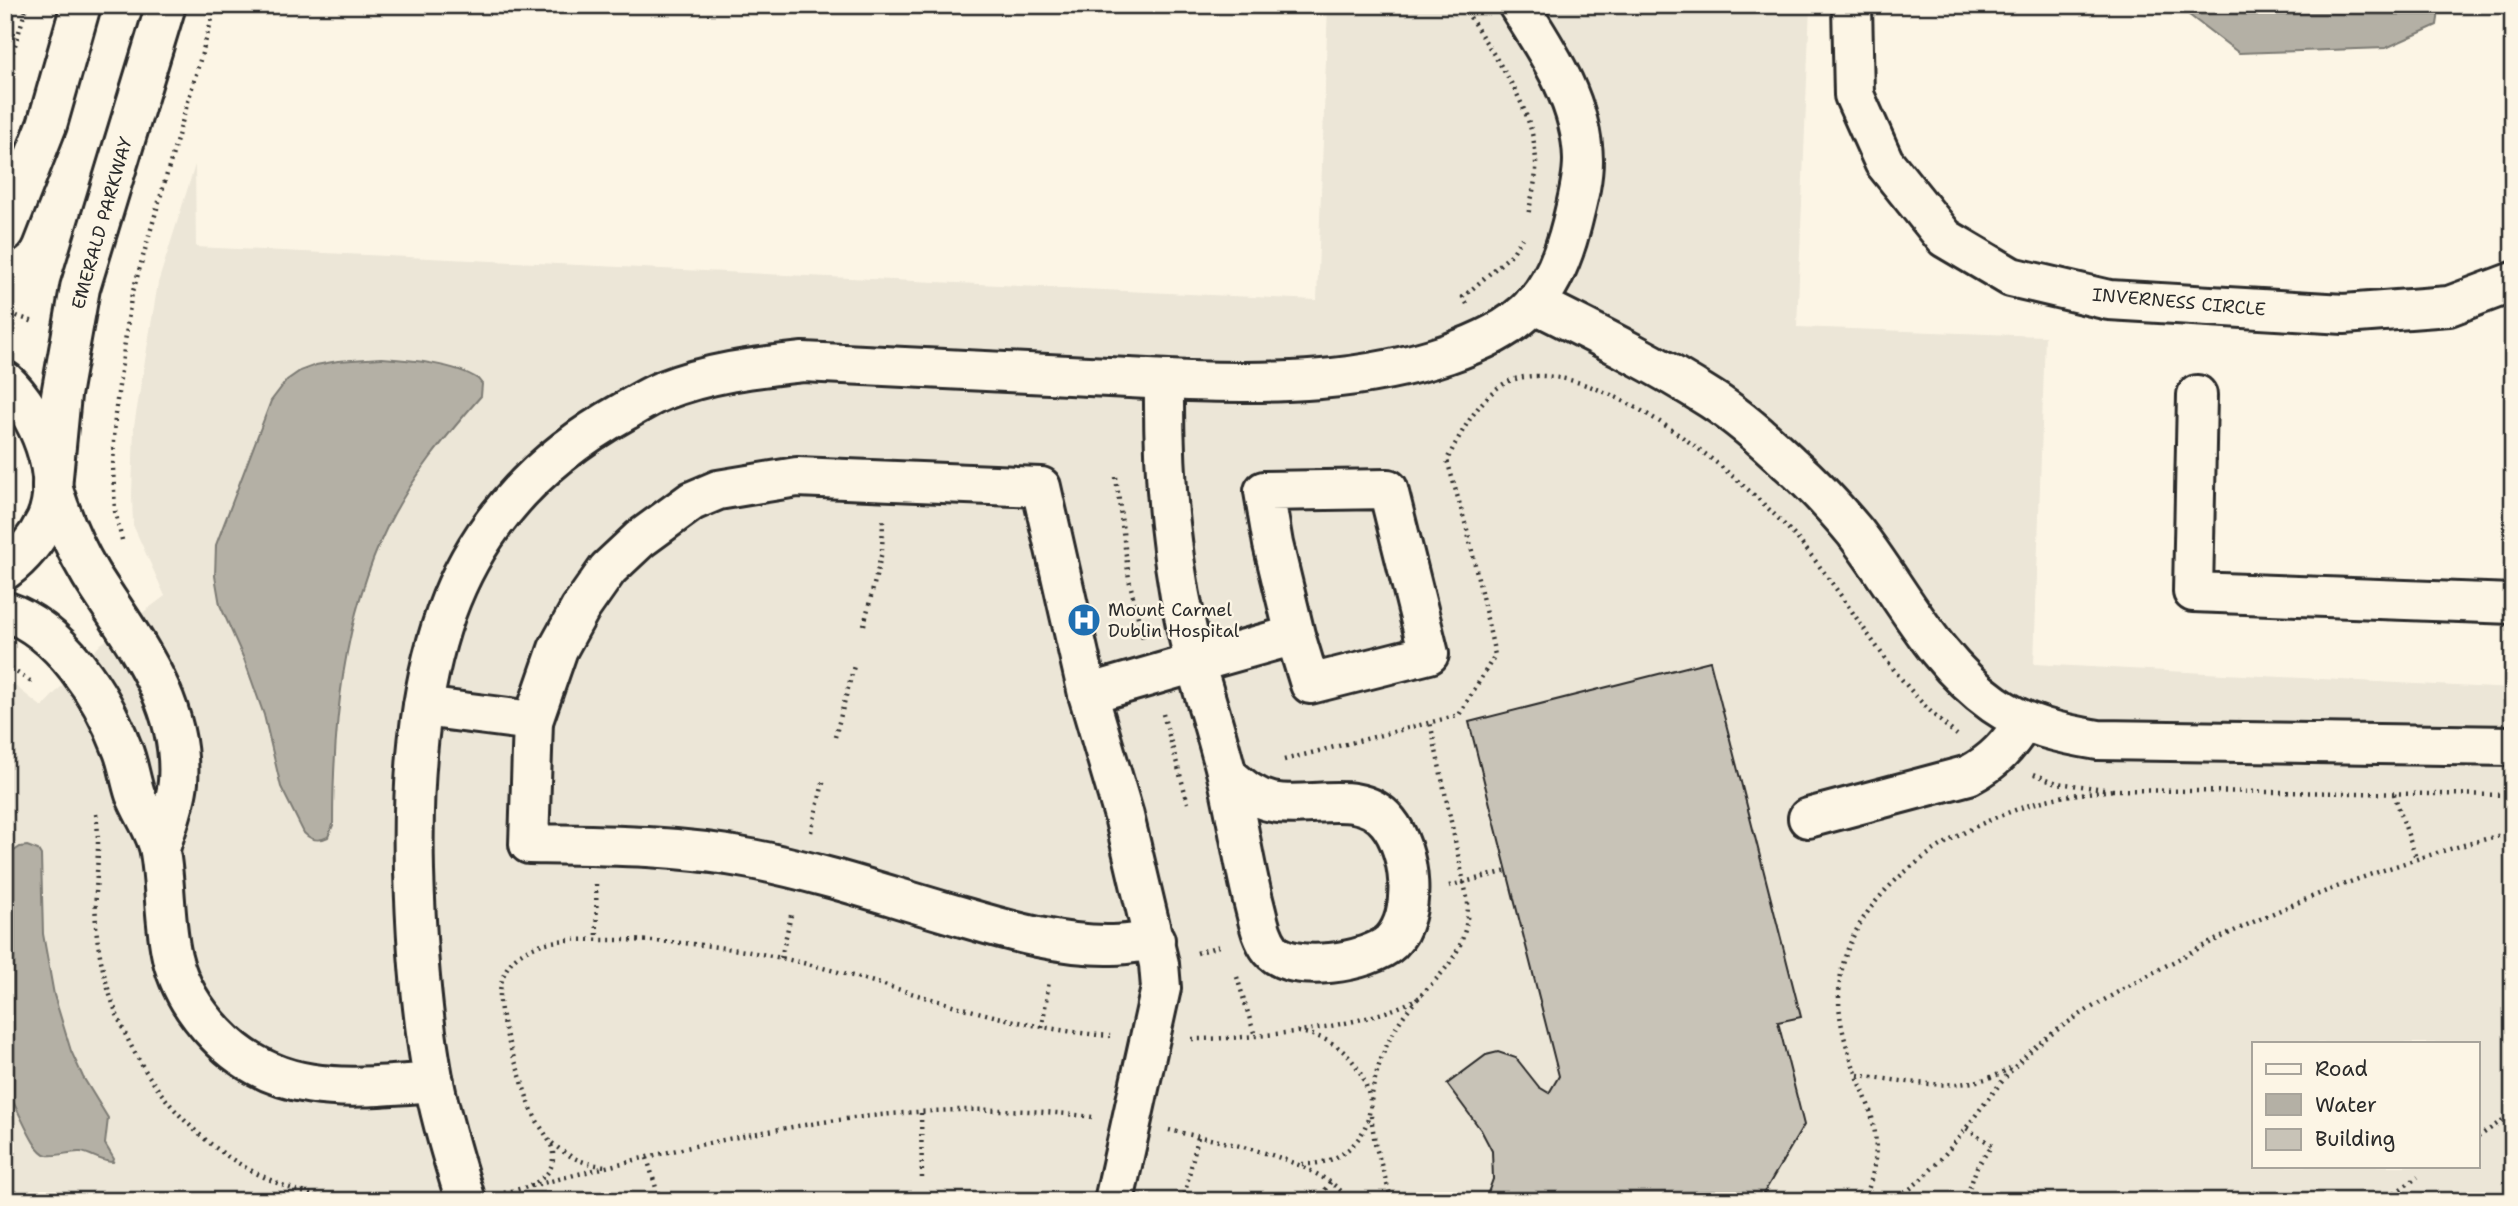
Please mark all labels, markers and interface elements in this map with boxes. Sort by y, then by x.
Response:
street label: EMERALD PARKWAY [66,134,138,312]
street label: INVERNESS CIRCLE [2091,282,2267,322]
place label: Mount Carmel Dublin Hospital [1108,598,1240,643]
hospital icon: Mount Carmel Dublin Hospital [1065,601,1103,639]
legend [2252,1042,2480,1168]
text: Road [2315,1055,2368,1083]
text: Water [2315,1091,2377,1119]
text: Building [2315,1125,2395,1153]

